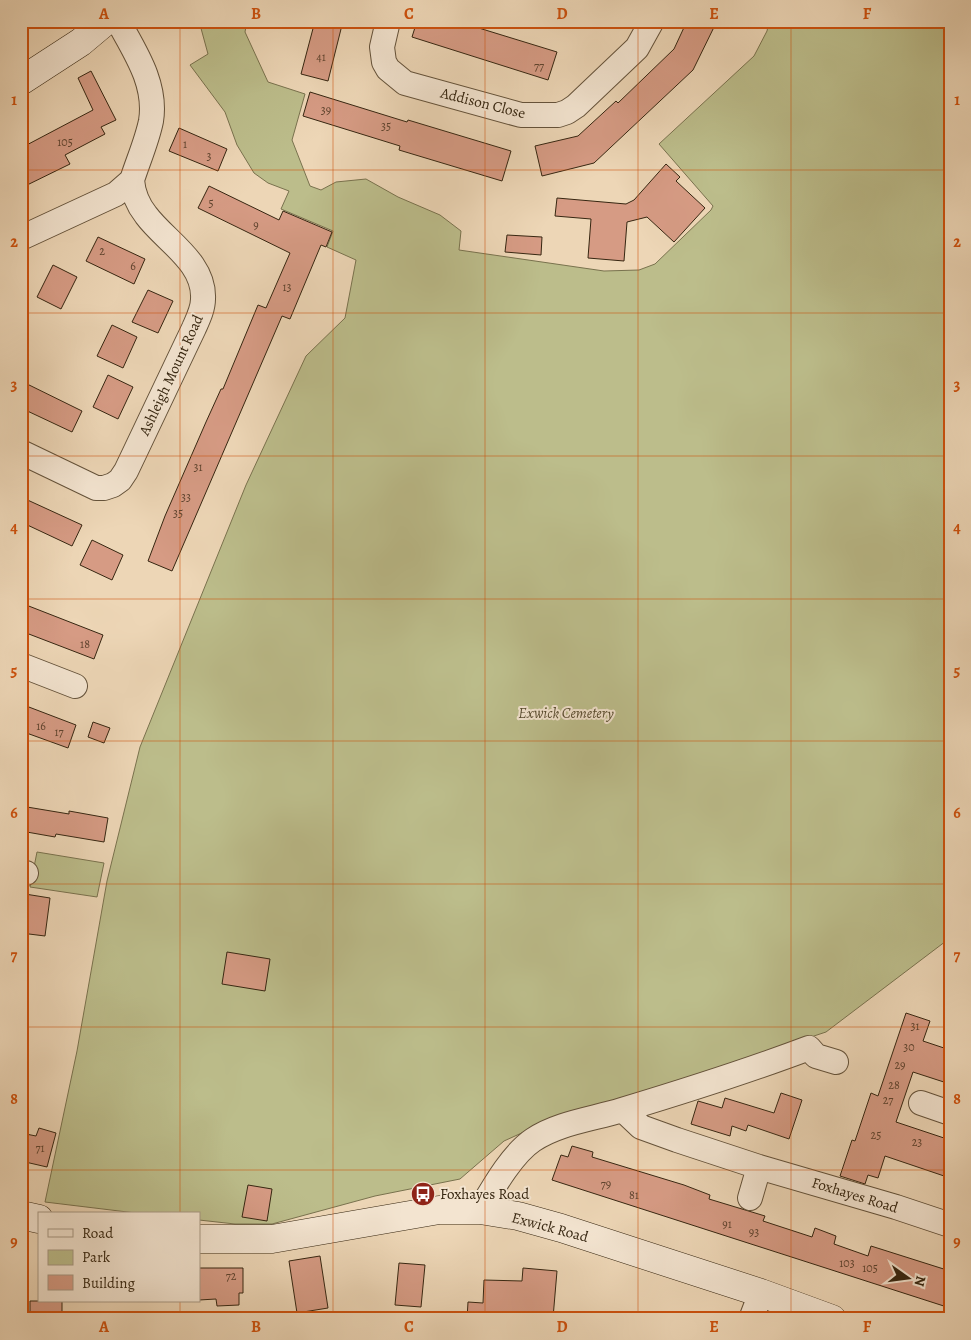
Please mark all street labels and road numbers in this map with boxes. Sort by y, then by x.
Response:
street label: Addison Close [437,83,528,123]
street label: Ashleigh Mount Road [134,310,208,440]
street label: Foxhayes Road [809,1172,902,1218]
street label: Exwick Road [509,1207,592,1247]

